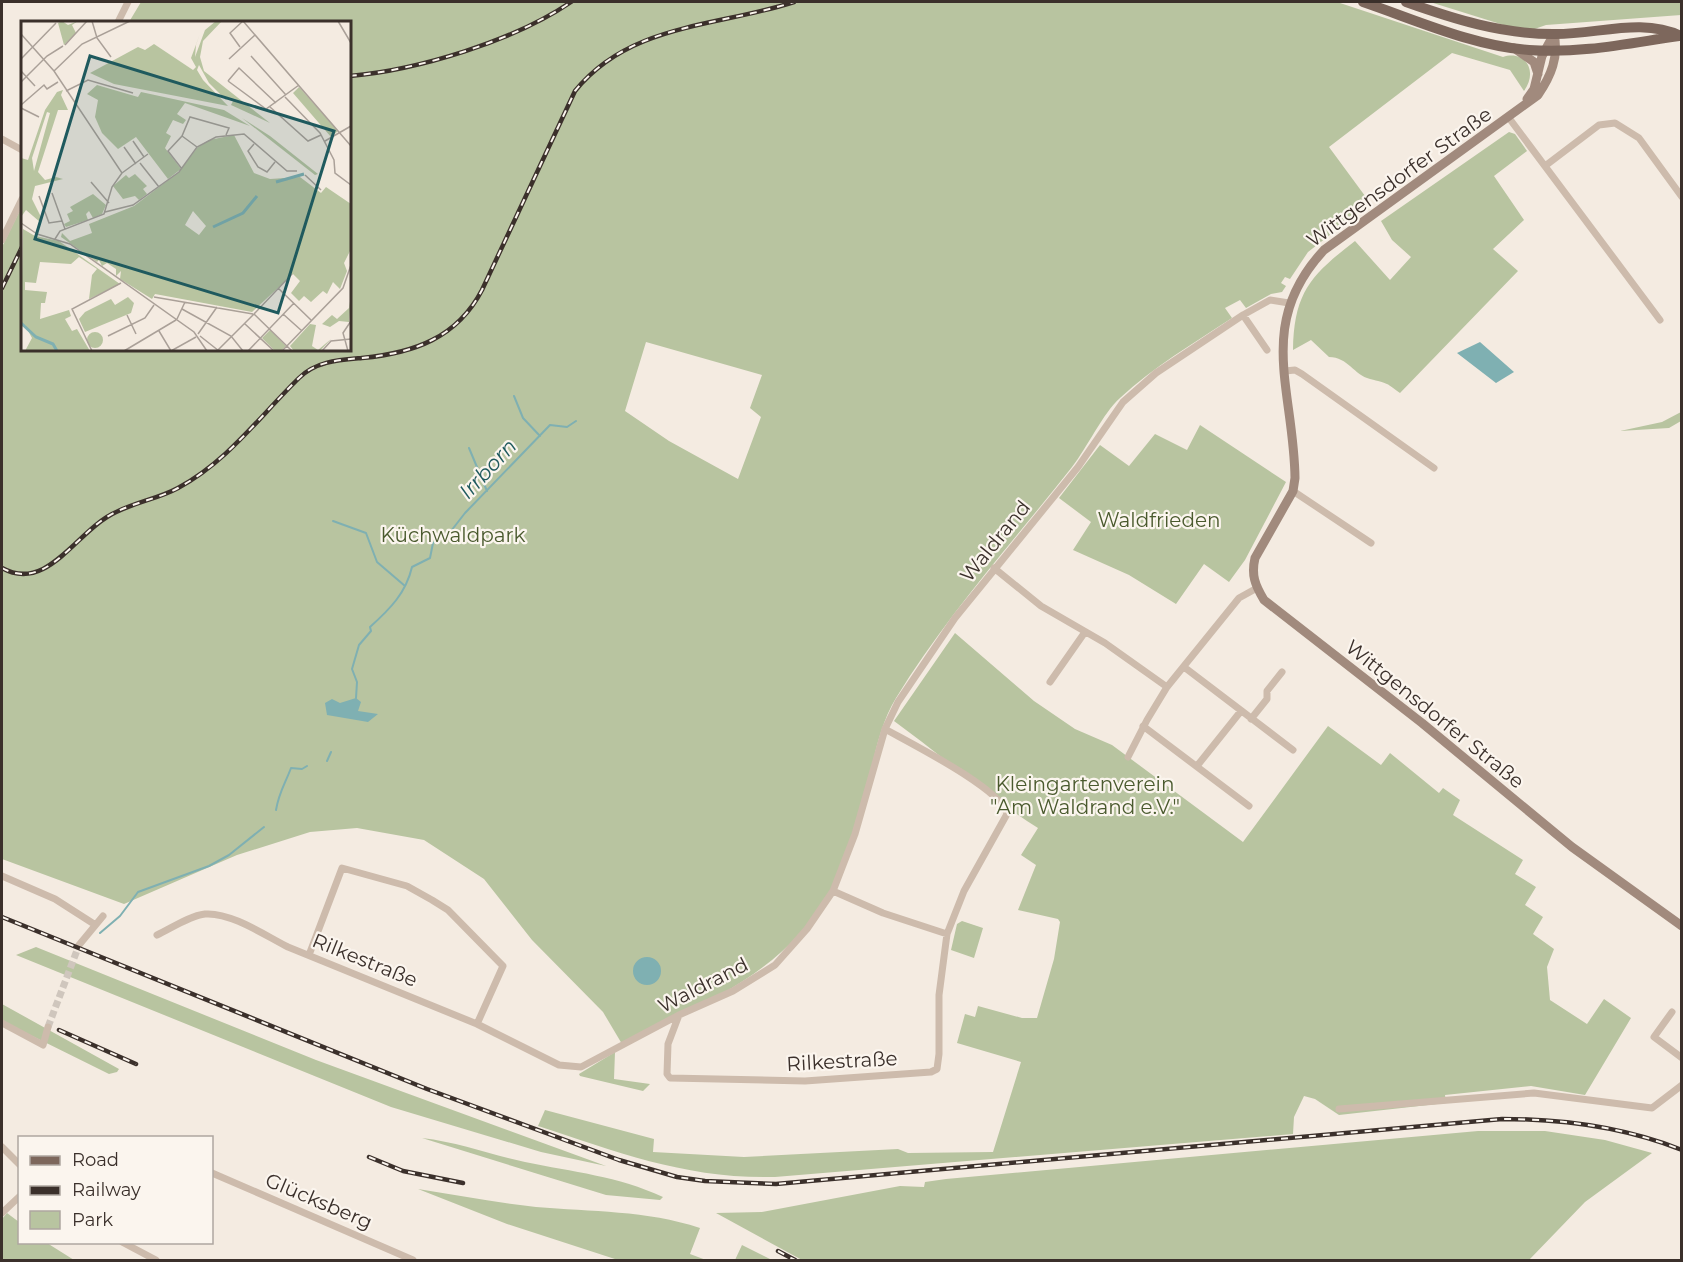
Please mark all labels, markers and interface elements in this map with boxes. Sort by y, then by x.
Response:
inset map [21,21,351,351]
street label: Wittgensdorfer Straße [1302,102,1496,252]
water label: Irrborn [454,434,522,504]
street label: Waldrand [955,495,1035,587]
park label: Waldfrieden [1097,508,1221,532]
park label: Küchwaldpark [381,523,525,547]
street label: Wittgensdorfer Straße [1341,635,1529,793]
park label: Kleingartenverein "Am Waldrand e.V." [990,772,1180,819]
street label: Rilkestraße [309,928,421,992]
street label: Waldrand [654,952,752,1018]
street label: Rilkestraße [786,1046,898,1076]
legend [18,1136,213,1244]
text: Road [72,1149,119,1171]
street label: Glücksberg [262,1168,376,1234]
text: Railway [72,1179,141,1201]
text: Park [72,1209,113,1231]

